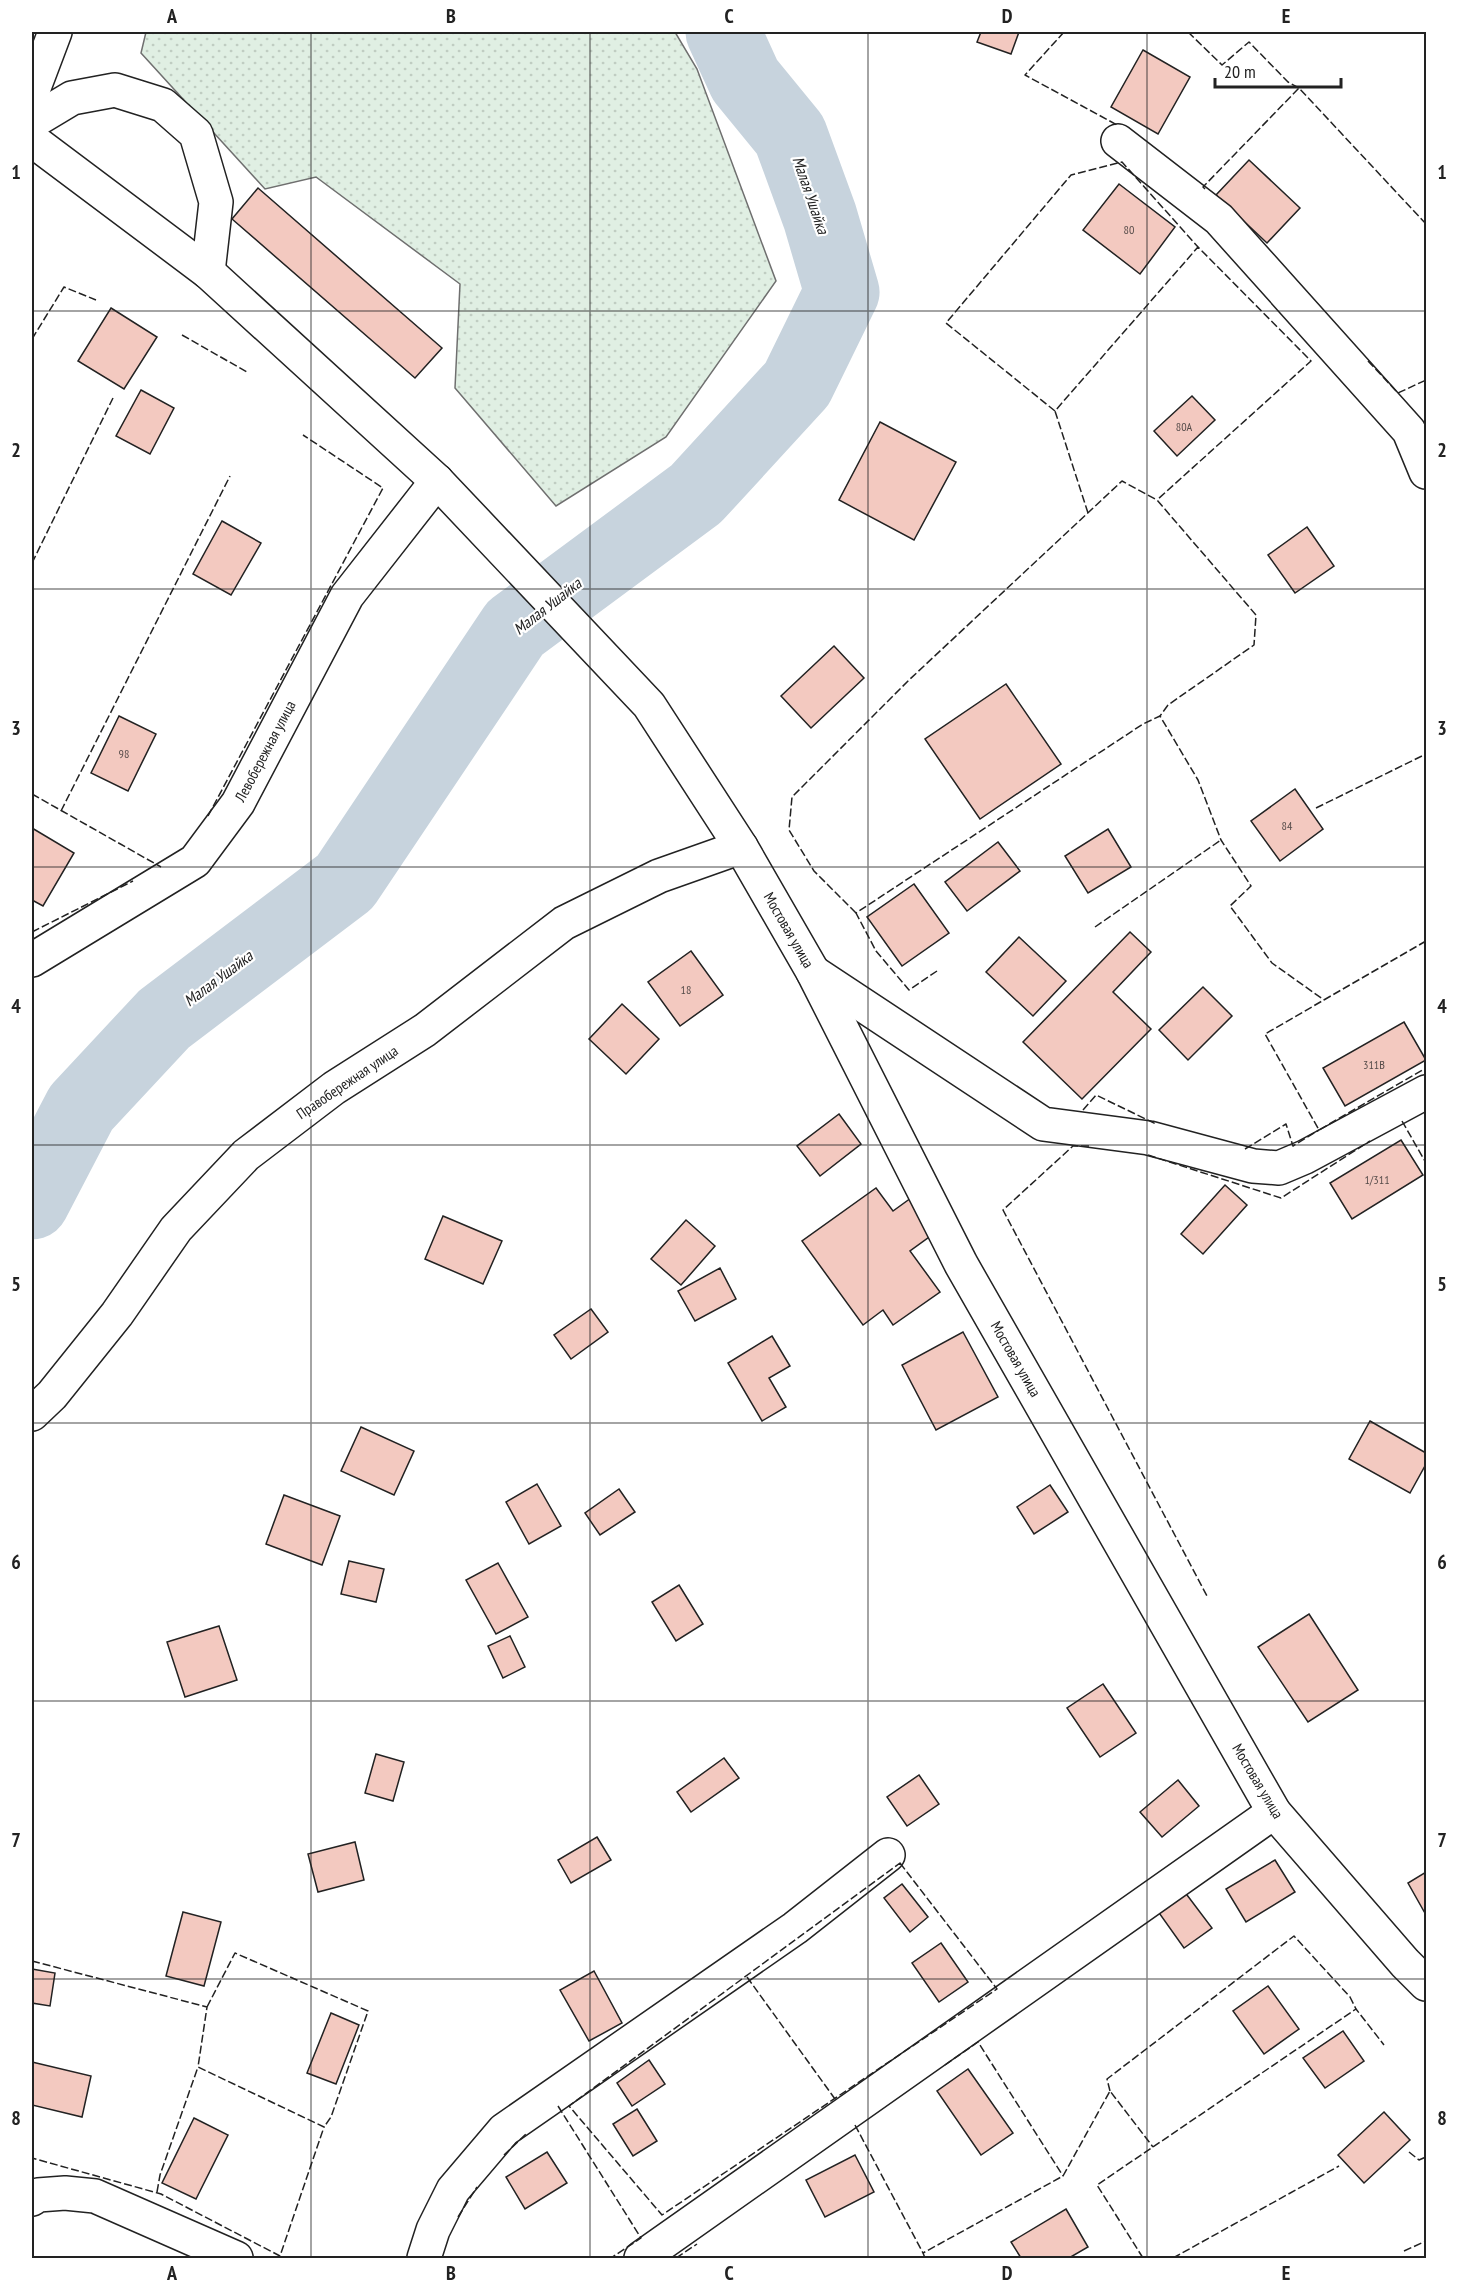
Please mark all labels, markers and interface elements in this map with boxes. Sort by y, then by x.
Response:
text: A [166,3,178,29]
text: B [446,3,456,29]
text: C [724,3,734,29]
text: D [1002,3,1013,29]
text: E [1282,3,1290,29]
scale bar [1215,51,1341,89]
text: 20 m [1224,60,1256,83]
water label: Малая Ушайка [788,154,834,238]
text: 1 [11,159,21,185]
text: 1 [1437,159,1447,185]
house number: 80 [1124,222,1134,237]
house number: 80А [1176,419,1193,434]
text: 2 [11,437,21,463]
text: 2 [1437,437,1447,463]
water label: Малая Ушайка [509,572,586,639]
street label: Левобережная улица [230,697,300,806]
text: 3 [11,715,21,741]
text: 3 [1437,715,1447,741]
house number: 98 [119,746,129,761]
house number: 84 [1282,818,1293,833]
street label: Мостовая улица [760,889,818,971]
water label: Малая Ушайка [180,945,258,1010]
house number: 18 [681,982,691,997]
text: 4 [11,993,21,1019]
text: 4 [1437,993,1447,1019]
street label: Правобережная улица [293,1041,401,1123]
house number: 311В [1363,1057,1385,1072]
house number: 1/311 [1364,1172,1390,1187]
text: 5 [11,1271,21,1297]
text: 5 [1437,1271,1447,1297]
street label: Мостовая улица [987,1318,1045,1400]
text: 6 [11,1549,21,1575]
text: 6 [1437,1549,1447,1575]
street label: Мостовая улица [1228,1740,1288,1822]
text: 7 [11,1827,21,1853]
text: 7 [1437,1827,1447,1853]
text: 8 [11,2105,21,2131]
text: 8 [1437,2105,1447,2131]
text: A [166,2260,178,2286]
text: B [446,2260,456,2286]
text: C [724,2260,734,2286]
text: D [1002,2260,1013,2286]
text: E [1282,2260,1290,2286]

